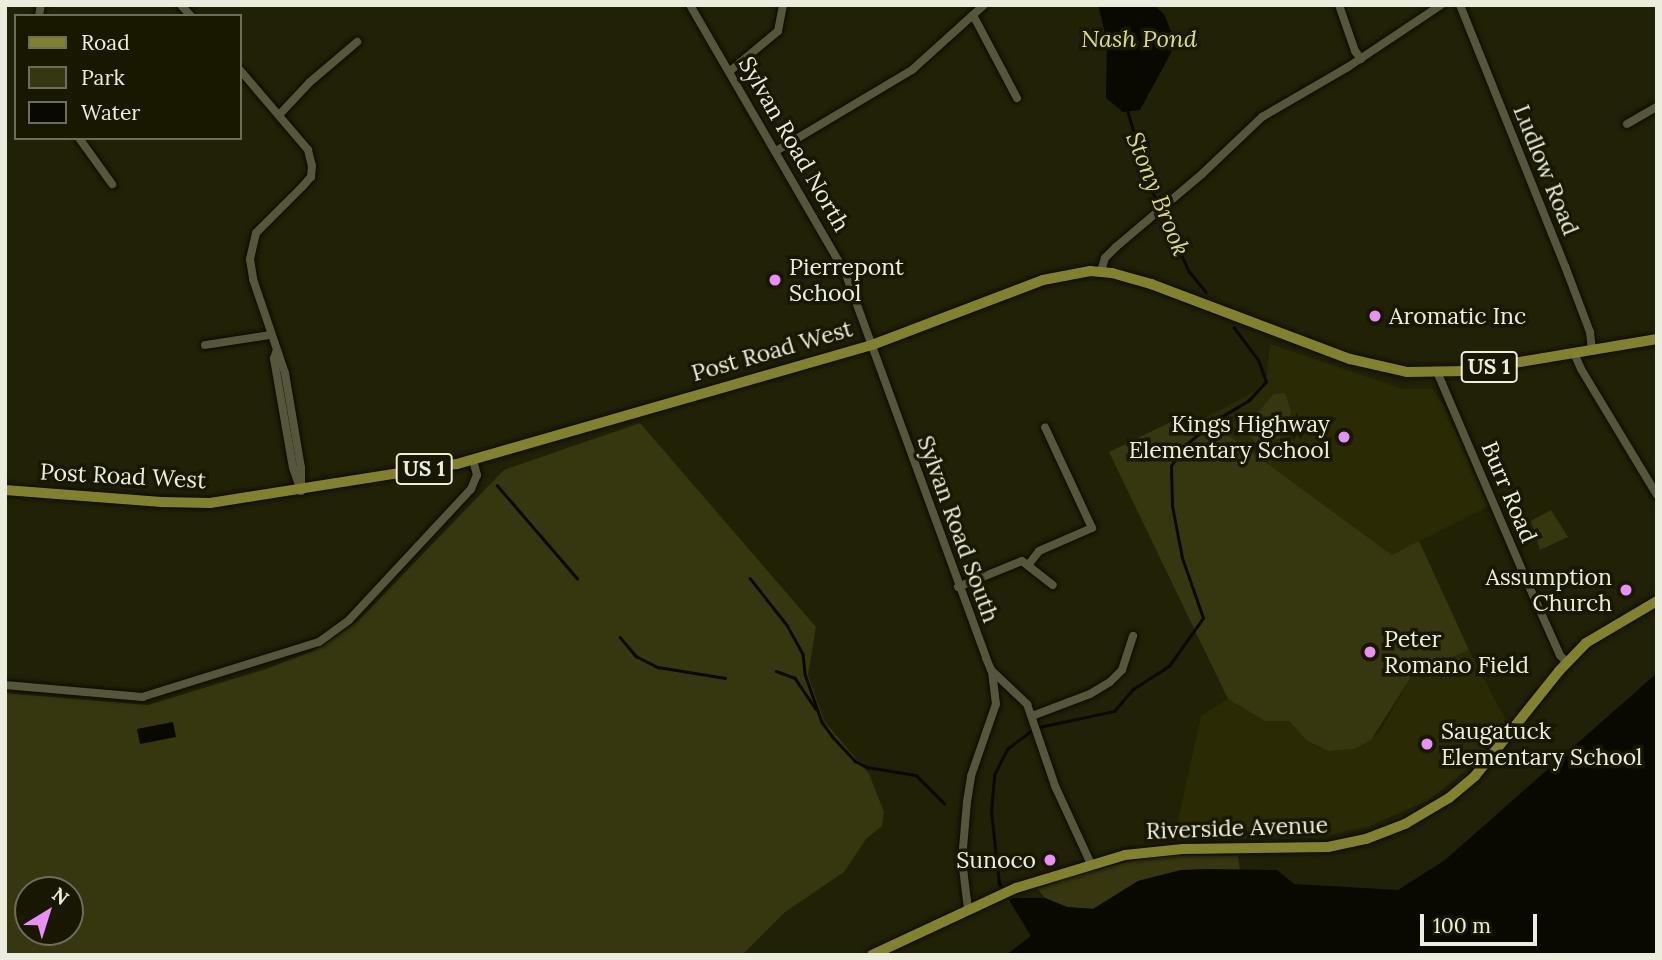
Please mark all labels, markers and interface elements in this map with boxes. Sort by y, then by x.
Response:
legend [14,14,242,140]
water label: Nash Pond [1081,25,1197,53]
text: Road [81,29,130,56]
street label: Sylvan Road North [733,52,855,236]
text: Park [81,64,125,91]
text: Water [81,99,140,126]
street label: Ludlow Road [1507,101,1585,239]
water label: Stony Brook [1120,128,1196,260]
place label: Pierrepont School [789,253,904,307]
marker: Pierrepont School [767,272,783,288]
place label: Aromatic Inc [1389,302,1526,330]
marker: Aromatic Inc [1367,308,1383,324]
street label: Post Road West [688,315,856,387]
road number: US 1 [1459,350,1519,384]
place label: Kings Highway Elementary School [1129,410,1330,464]
marker: Kings Highway Elementary School [1336,429,1352,445]
street label: Sylvan Road South [911,432,1005,626]
street label: Burr Road [1475,437,1543,547]
road number: US 1 [394,452,454,486]
street label: Post Road West [39,458,207,494]
place label: Assumption Church [1486,563,1612,617]
marker: Assumption Church [1618,582,1634,598]
place label: Peter Romano Field [1384,625,1529,679]
marker: Peter Romano Field [1362,644,1378,660]
place label: Saugatuck Elementary School [1441,717,1642,771]
marker: Saugatuck Elementary School [1419,736,1435,752]
street label: Riverside Avenue [1145,811,1329,845]
place label: Sunoco [956,846,1036,874]
marker: Sunoco [1042,852,1058,868]
north arrow [14,876,84,946]
text: N [48,882,74,910]
scale bar [1424,900,1541,944]
text: 100 m [1433,912,1491,939]

